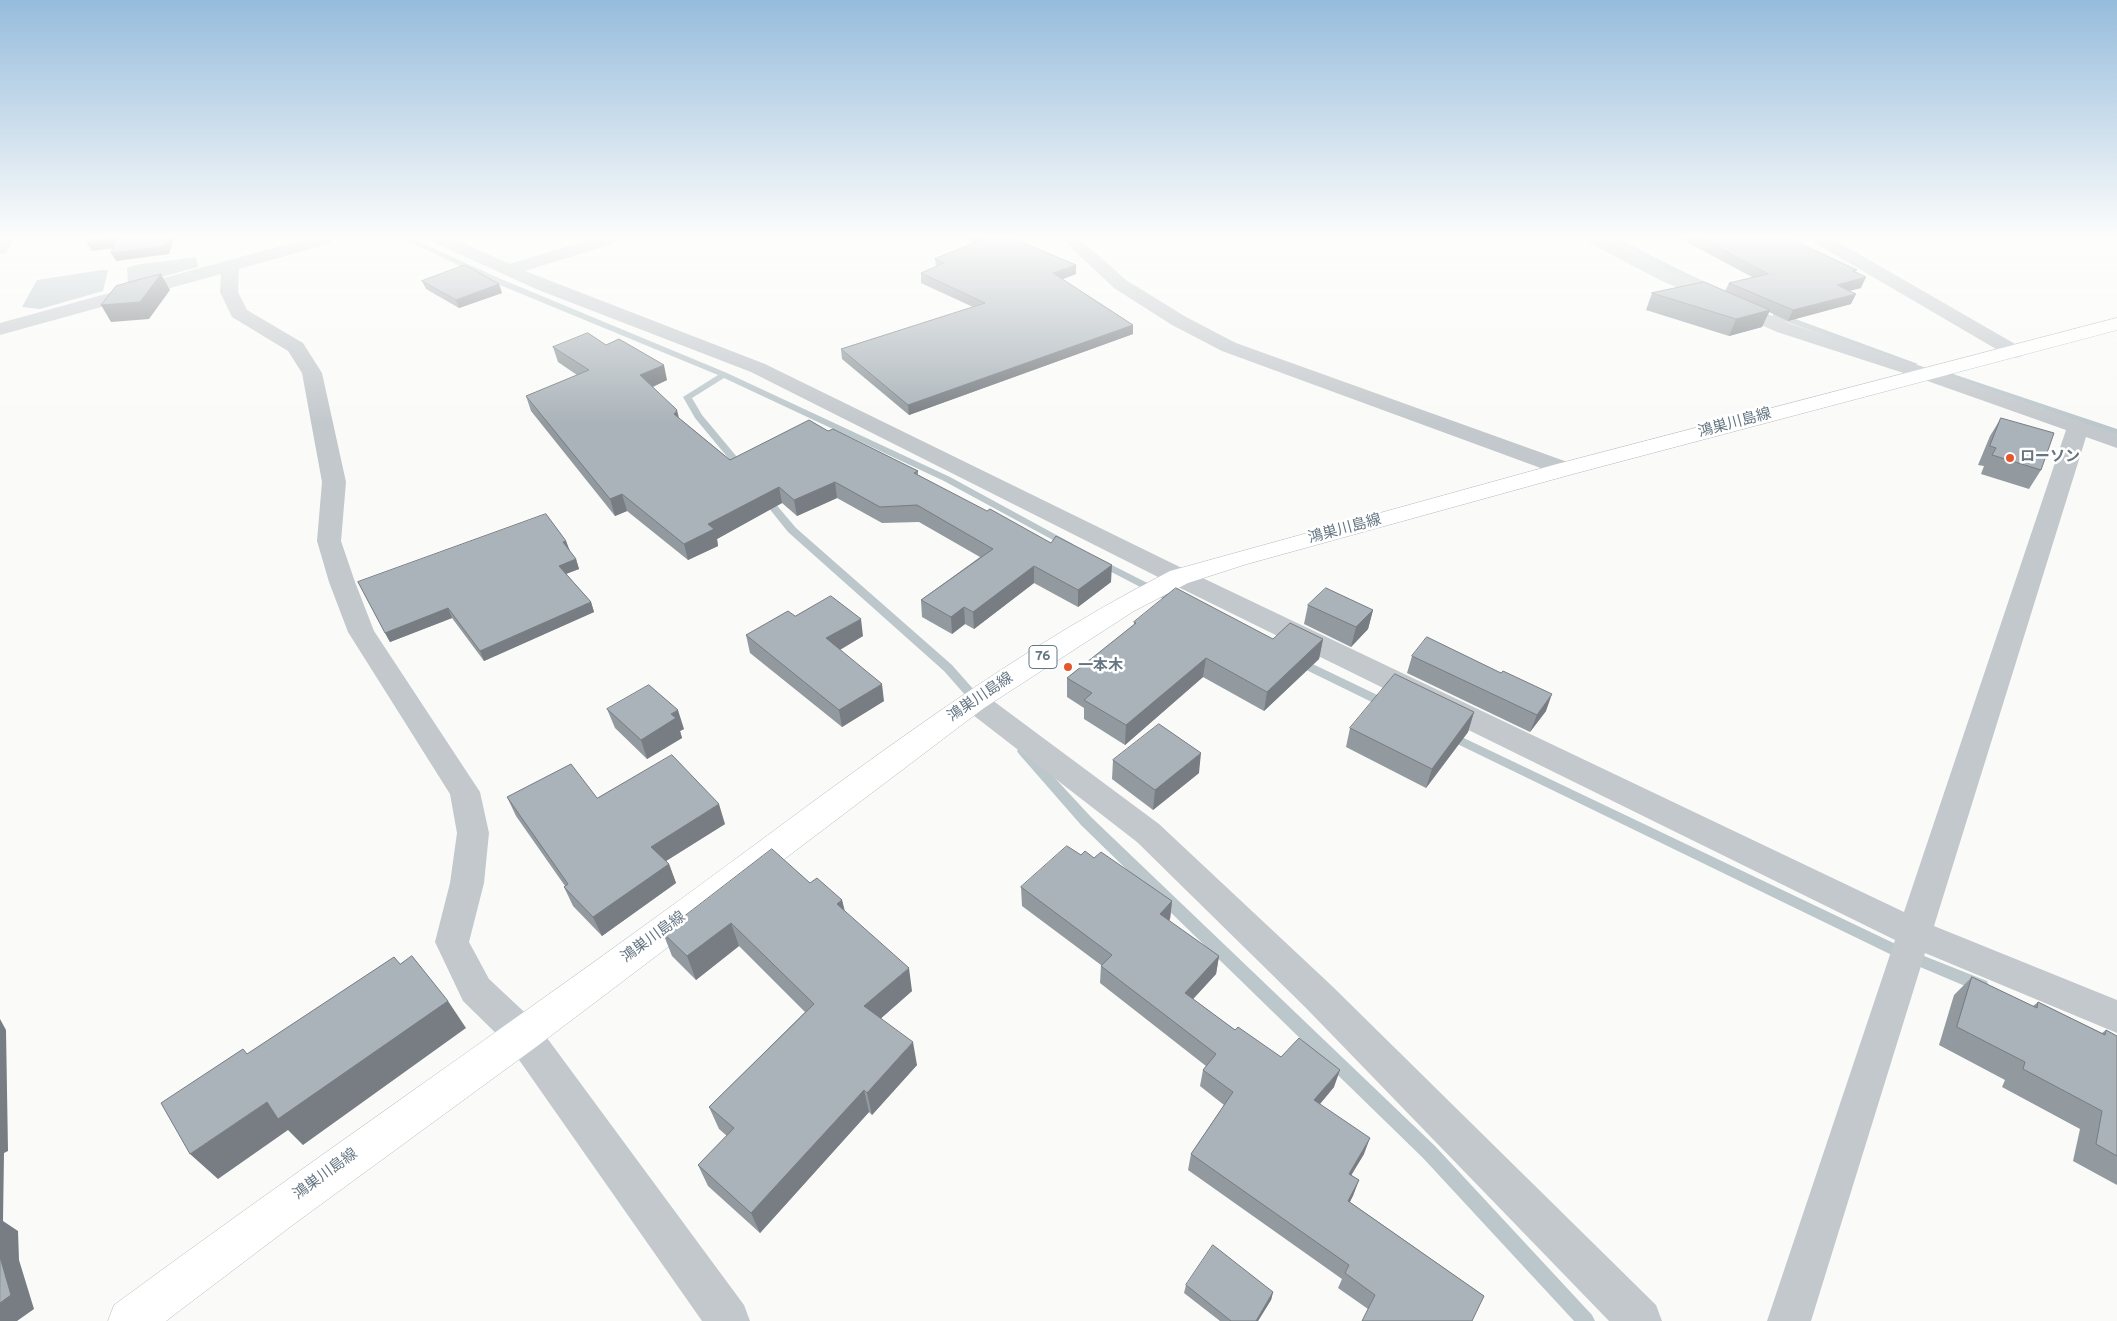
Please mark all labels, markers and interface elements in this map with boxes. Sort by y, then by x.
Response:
street label: 鴻巣川島線 [1696,406,1774,442]
place label: ローソン [2020,449,2080,467]
marker: ローソン [2004,452,2016,464]
street label: 鴻巣川島線 [1306,512,1384,548]
road number: 76 [1029,646,1057,669]
place label: 一本木 [1078,658,1123,676]
marker: 一本木 [1062,661,1074,673]
street label: 鴻巣川島線 [945,670,1017,726]
street label: 鴻巣川島線 [618,909,690,967]
street label: 鴻巣川島線 [290,1146,362,1204]

